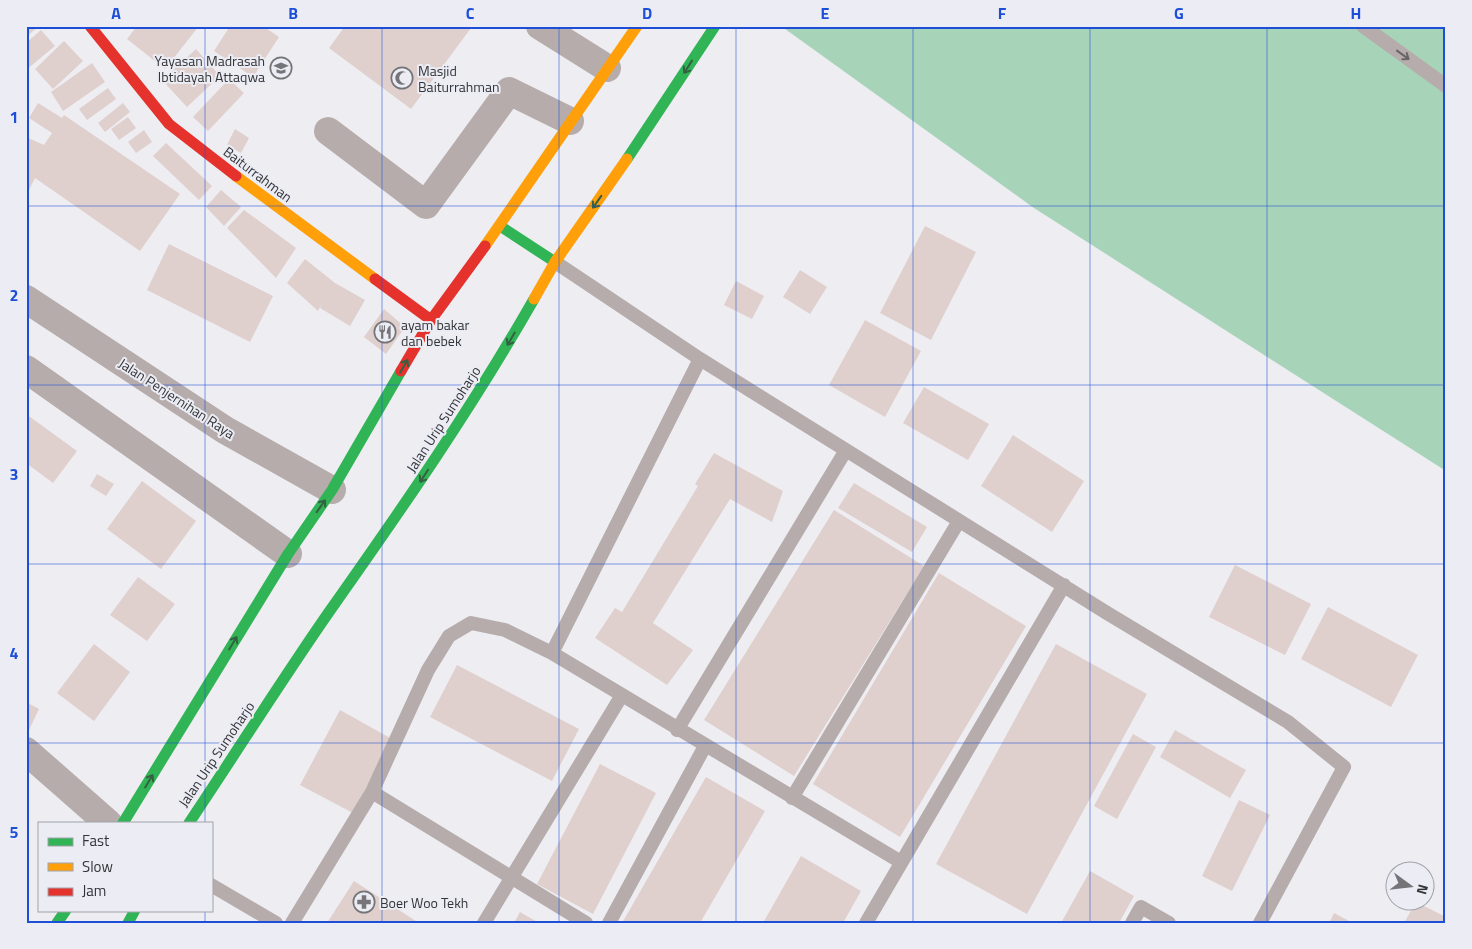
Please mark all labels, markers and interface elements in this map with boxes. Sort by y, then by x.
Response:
text: A [111,1,121,25]
text: B [288,1,298,25]
text: C [466,1,475,25]
text: D [642,1,652,25]
text: E [821,1,830,25]
text: F [998,1,1007,25]
text: G [1174,1,1184,25]
text: H [1351,1,1361,25]
place label: Yayasan Madrasah Ibtidayah Attaqwa [155,50,265,87]
one-way arrow [1395,50,1409,60]
school or university icon: Yayasan Madrasah Ibtidayah Attaqwa [269,56,293,80]
place label: Masjid Baiturrahman [418,60,500,97]
one-way arrow [683,60,693,74]
mosque icon: Masjid Baiturrahman [390,66,414,90]
text: 1 [10,105,18,129]
street label: Baiturrahman [219,141,297,207]
one-way arrow [592,195,602,209]
text: 2 [10,283,18,307]
place label: ayam bakar dan bebek [401,314,469,351]
restaurant icon: ayam bakar dan bebek [373,320,397,344]
one-way arrow [505,332,515,346]
street label: Jalan Penjernihan Raya [115,353,239,443]
one-way arrow [400,360,410,374]
street label: Jalan Urip Sumoharjo [401,362,485,476]
text: 3 [10,462,18,486]
one-way arrow [418,469,428,483]
one-way arrow [316,499,326,513]
one-way arrow [229,636,239,650]
text: 4 [10,641,19,665]
street label: Jalan Urip Sumoharjo [173,697,259,811]
one-way arrow [144,775,154,789]
text: 5 [10,820,19,844]
legend [38,822,212,912]
text: Fast [82,829,110,852]
text: Slow [82,855,113,878]
north arrow [1384,862,1434,912]
text: Jam [82,879,106,902]
text: N [1412,882,1434,897]
pharmacy icon: Boer Woo Tekh [352,890,376,914]
place label: Boer Woo Tekh [380,892,468,913]

